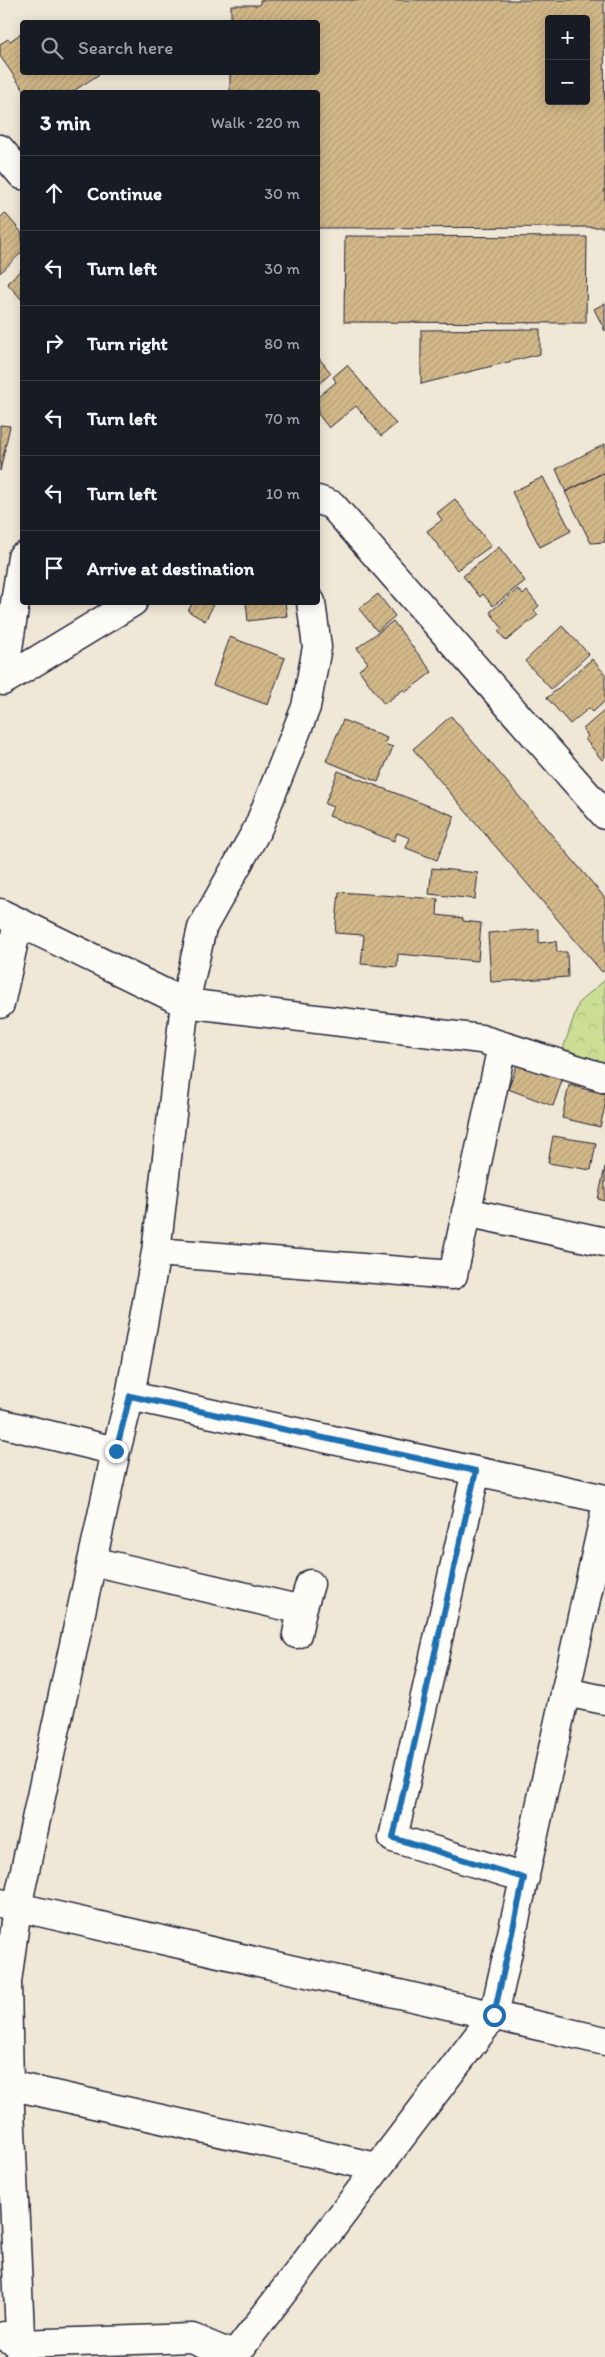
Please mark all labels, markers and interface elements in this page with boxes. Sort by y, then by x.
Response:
map controls [545,15,590,105]
button: + [545,15,590,60]
search box [20,20,320,75]
icon: search [38,34,66,62]
text: Search here [78,36,173,59]
button: − [545,60,590,105]
text: 3 min [40,110,90,135]
text: Walk · 220 m [211,113,300,132]
icon: ahead [40,179,68,207]
text: Continue [87,182,162,205]
text: 30 m [264,184,300,203]
icon: left [40,254,68,282]
text: Turn left [87,257,157,280]
text: 30 m [264,259,300,278]
icon: right [40,329,68,357]
text: Turn right [87,332,168,355]
text: 80 m [264,334,300,353]
icon: left [40,404,68,432]
text: Turn left [87,407,157,430]
text: 70 m [265,409,300,428]
icon: left [40,479,68,507]
text: Turn left [87,482,157,505]
text: 10 m [266,484,300,503]
icon: arrive [40,554,68,582]
text: Arrive at destination [87,557,254,580]
route end [105,1440,128,1463]
route start [483,2004,506,2027]

